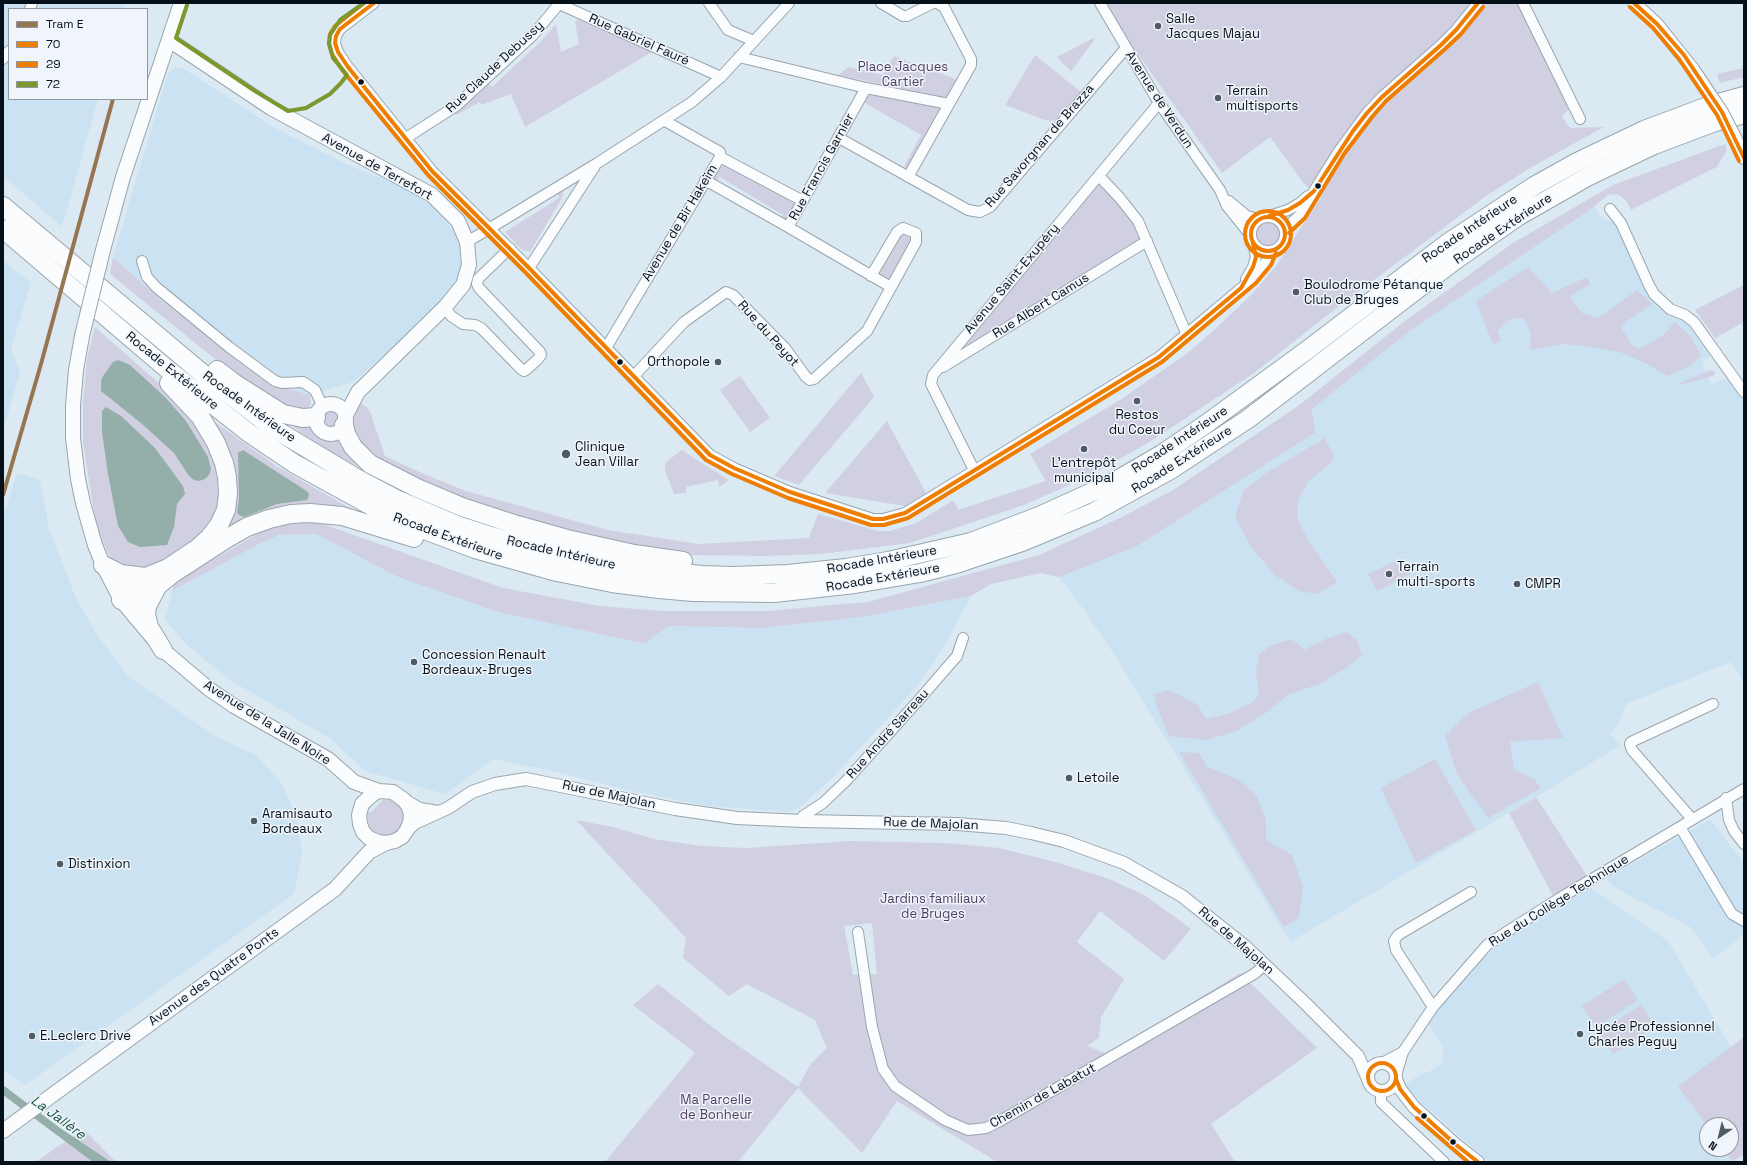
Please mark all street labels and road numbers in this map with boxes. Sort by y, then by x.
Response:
street label: Rue Gabriel Fauré [586,11,692,69]
street label: Rue Claude Debussy [443,18,547,116]
street label: Avenue de Verdun [1122,48,1196,152]
street label: Rue Savorgnan de Brazza [982,81,1098,211]
street label: Rue Francis Garnier [786,111,858,223]
street label: Avenue de Terrefort [319,130,435,204]
street label: Avenue de Bir Hakeïm [639,162,721,284]
street label: Rocade Extérieure [1451,190,1555,268]
street label: Rocade Intérieure [1420,191,1520,267]
street label: Avenue Saint-Exupéry [961,221,1063,337]
street label: Rue Albert Camus [990,270,1092,342]
street label: Rue du Peyot [734,298,802,370]
street label: Rocade Extérieure [122,329,222,413]
street label: Rocade Intérieure [199,368,299,446]
street label: Rocade Intérieure [1129,403,1231,477]
street label: Rocade Extérieure [1129,423,1235,497]
street label: Rocade Extérieure [391,510,505,564]
street label: Rocade Intérieure [505,533,617,573]
street label: Rocade Intérieure [826,543,938,577]
street label: Rocade Extérieure [825,560,941,596]
street label: Avenue de la Jalle Noire [200,677,334,769]
street label: Rue André Sarreau [844,686,932,782]
street label: Rue de Majolan [561,777,657,813]
street label: Rue de Majolan [883,815,979,833]
street label: Rue du Collège Technique [1486,852,1632,950]
street label: Rue de Majolan [1195,904,1277,978]
street label: Avenue des Quatre Ponts [146,924,282,1030]
street label: Chemin de Labatut [987,1060,1099,1132]

